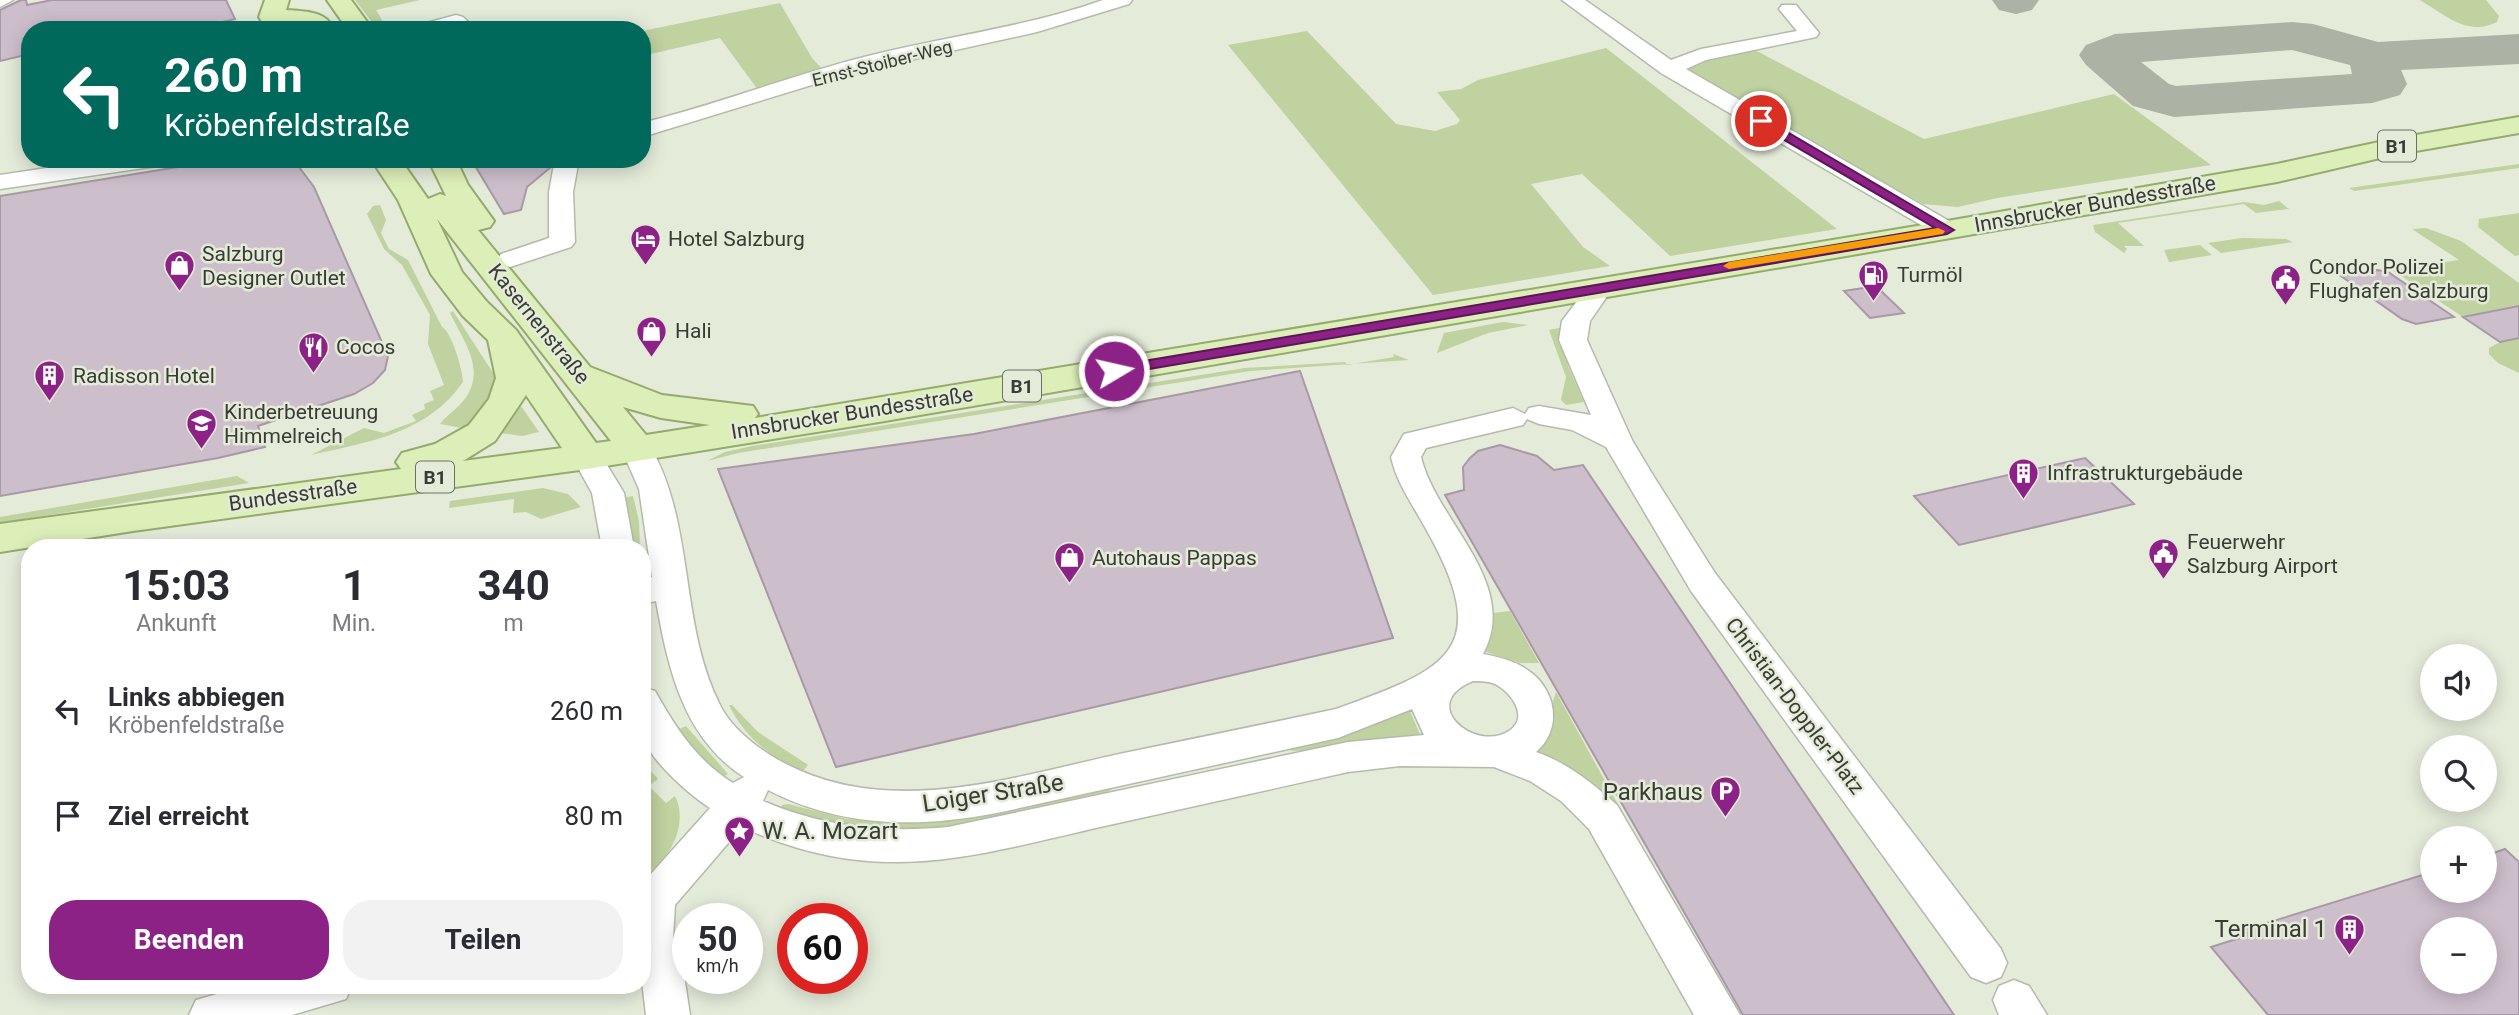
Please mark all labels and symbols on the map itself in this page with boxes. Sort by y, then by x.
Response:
street label: Ernst-Stoiber-Weg [810,35,954,91]
pin [1731,91,1791,151]
road number: B1 [2378,130,2416,162]
street label: Innsbrucker Bundesstraße [1972,171,2218,237]
hotel icon: Hotel Salzburg [628,222,662,266]
place label: Hotel Salzburg [668,227,805,251]
place label: Salzburg Designer Outlet [202,242,346,290]
shop icon: Salzburg Designer Outlet [162,249,196,293]
place label: Condor Polizei Flughafen Salzburg [2309,255,2489,303]
fuel station icon: Turmöl [1857,258,1891,302]
street label: Kasernenstraße [483,259,595,389]
public building icon: Condor Polizei Flughafen Salzburg [2269,262,2303,306]
place label: Turmöl [1897,263,1963,287]
shop icon: Hali [635,314,669,358]
place label: Hali [675,319,712,343]
restaurant icon: Cocos [296,330,330,374]
position arrow [1077,334,1151,408]
place label: Cocos [336,335,395,359]
building icon: Radisson Hotel [33,359,67,403]
place label: Radisson Hotel [73,364,215,388]
road number: B1 [1003,370,1041,402]
street label: Innsbrucker Bundesstraße [729,382,975,444]
place label: Kinderbetreuung Himmelreich [224,400,378,448]
school or university icon: Kinderbetreuung Himmelreich [184,407,218,451]
building icon: Infrastrukturgebäude [2007,456,2041,500]
place label: Infrastrukturgebäude [2047,461,2243,485]
road number: B1 [416,462,454,492]
street label: Bundesstraße [227,474,359,516]
place label: Feuerwehr Salzburg Airport [2187,530,2338,578]
public building icon: Feuerwehr Salzburg Airport [2147,537,2181,581]
shop icon: Autohaus Pappas [1052,541,1086,585]
place label: Autohaus Pappas [1092,546,1257,570]
street label: Christian-Doppler-Platz [1721,613,1869,799]
street label: Loiger Straße [920,768,1066,818]
parking icon: Parkhaus [1709,775,1743,819]
place label: Parkhaus [1603,778,1703,806]
place icon: W. A. Mozart [722,814,756,858]
place label: W. A. Mozart [762,817,898,845]
speed limit sign: 60 [777,903,868,994]
building icon: Terminal 1 [2333,912,2367,956]
place label: Terminal 1 [2215,915,2327,943]

